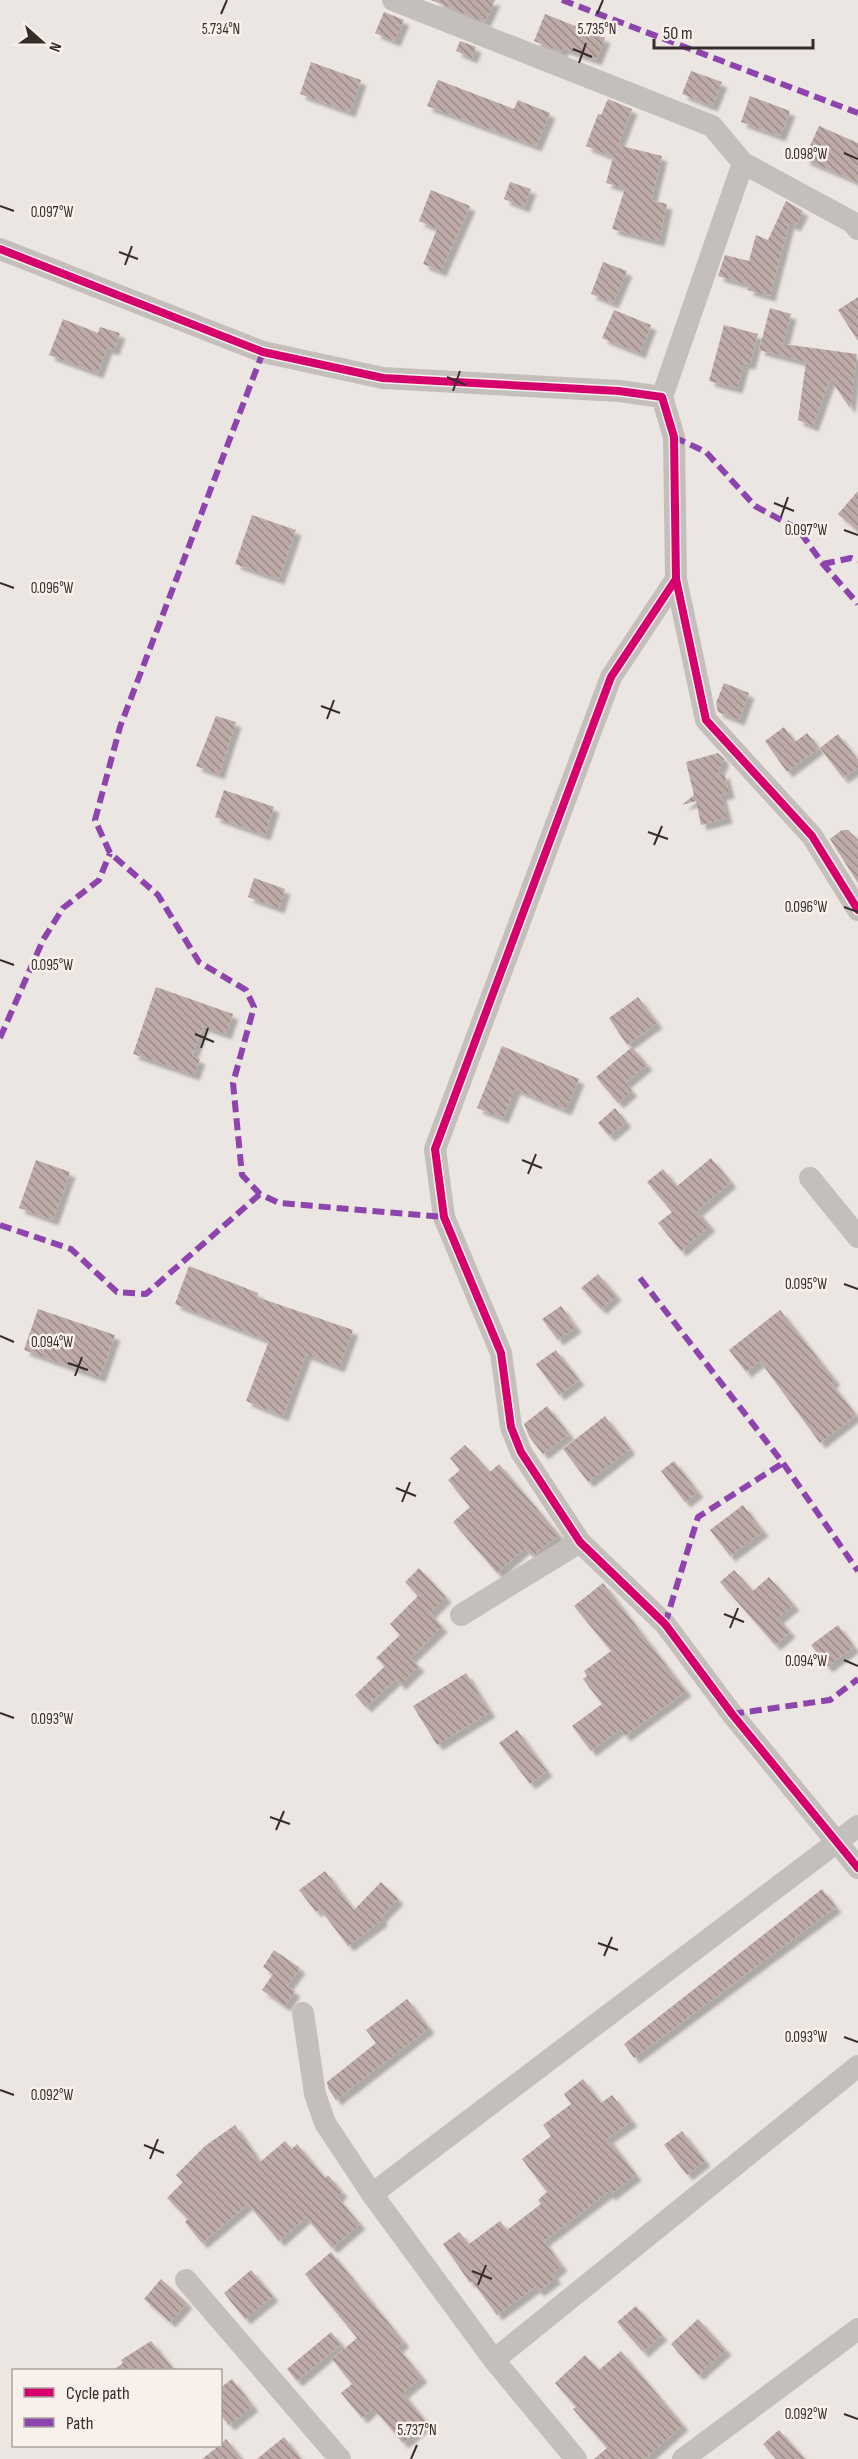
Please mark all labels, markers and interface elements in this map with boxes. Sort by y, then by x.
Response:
north arrow [12,12,72,72]
scale bar [654,12,813,50]
text: 5.734°N [202,20,240,39]
text: 5.735°N [578,20,616,39]
text: 50 m [663,23,693,44]
text: N [44,39,65,54]
text: 0.098°W [785,145,827,164]
text: 0.097°W [31,203,74,222]
text: 0.097°W [785,521,828,540]
text: 0.096°W [31,579,74,598]
text: 0.096°W [785,898,828,917]
text: 0.095°W [31,956,73,975]
text: 0.095°W [785,1275,827,1294]
text: 0.094°W [31,1333,73,1352]
text: 0.094°W [785,1652,827,1671]
text: 0.093°W [31,1710,73,1729]
text: 0.093°W [785,2028,827,2047]
text: 0.092°W [31,2086,73,2105]
legend [12,2369,222,2447]
text: Cycle path [66,2383,130,2404]
text: 0.092°W [785,2405,827,2424]
text: Path [66,2413,94,2434]
text: 5.737°N [397,2421,437,2440]

